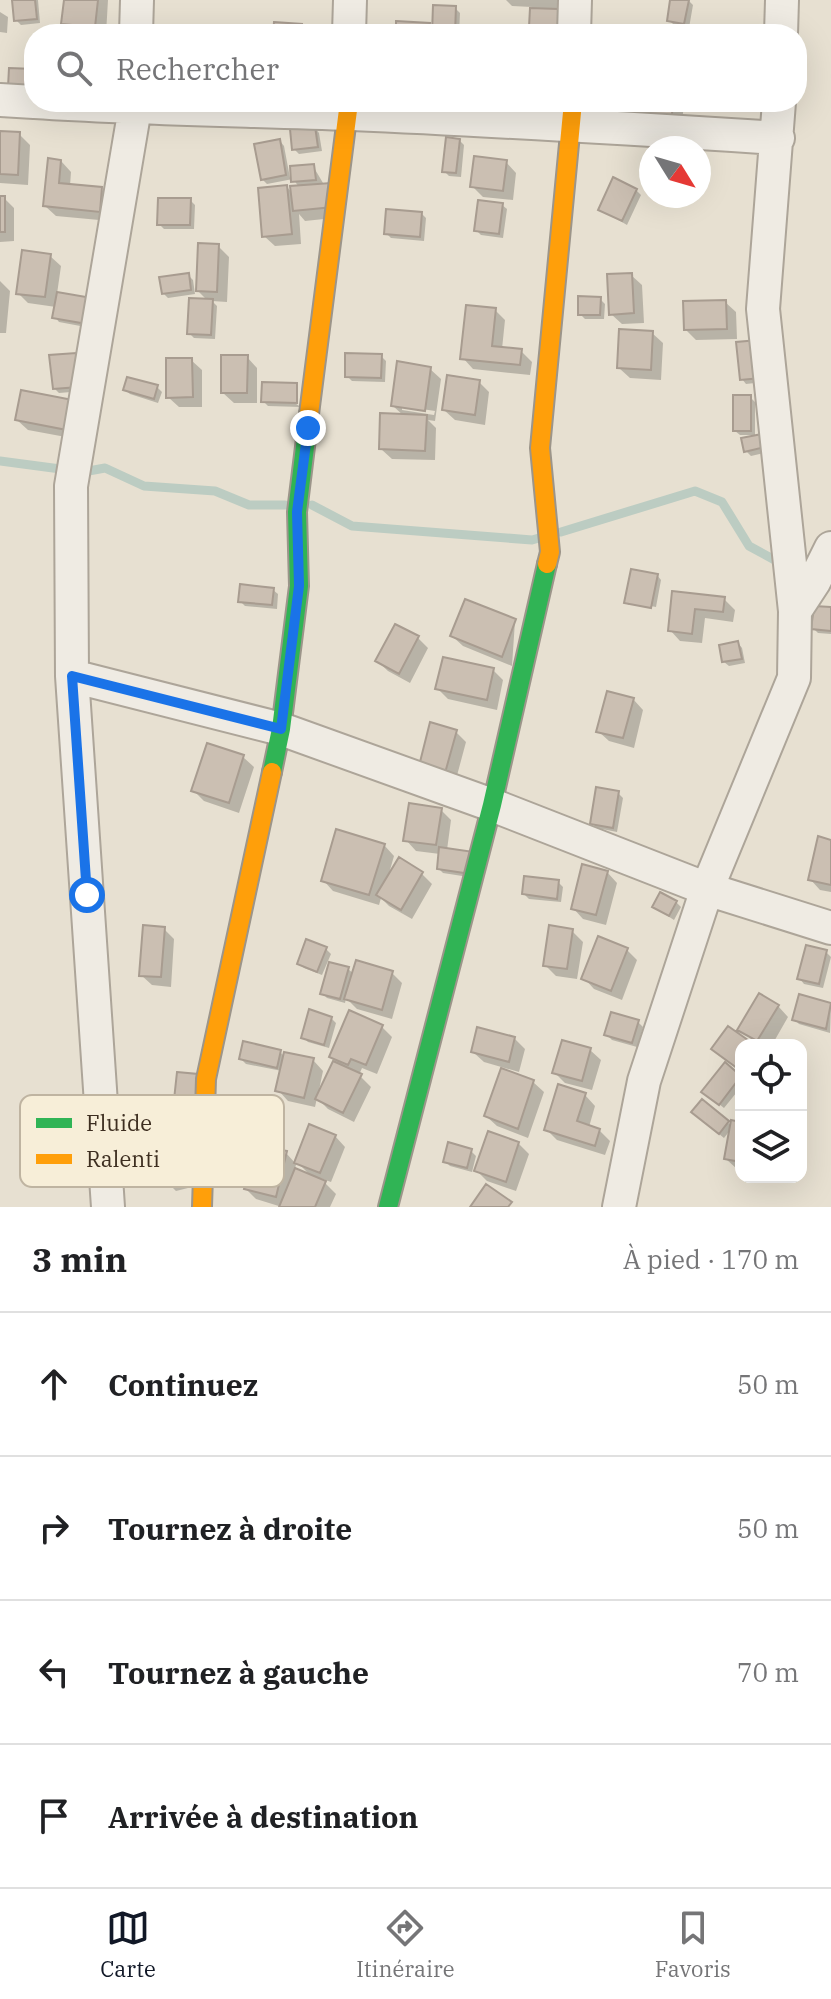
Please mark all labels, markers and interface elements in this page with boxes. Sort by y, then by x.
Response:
search box [24,24,807,112]
icon: search [52,46,96,90]
text: Rechercher [116,49,279,88]
north arrow [639,136,711,208]
route end [290,410,326,446]
route start [69,877,105,913]
map controls [735,1039,807,1183]
button: locate [735,1039,807,1111]
legend [20,1095,284,1187]
text: Fluide [86,1108,152,1137]
button: layers [735,1111,807,1183]
text: Ralenti [86,1144,160,1173]
text: 3 min [32,1237,127,1281]
text: À pied · 170 m [623,1242,799,1276]
icon: ahead [32,1362,76,1406]
text: Continuez [108,1365,258,1404]
text: 50 m [737,1367,799,1401]
icon: right [32,1506,76,1550]
text: Tournez à droite [108,1509,352,1548]
text: 50 m [737,1511,799,1545]
icon: left [32,1650,76,1694]
text: Tournez à gauche [108,1653,369,1692]
text: 70 m [737,1655,799,1689]
icon: arrive [32,1794,76,1838]
text: Arrivée à destination [108,1797,418,1836]
tab: Carte [100,1906,156,1983]
tab: Itinéraire [356,1906,455,1983]
tab: Favoris [655,1906,731,1983]

